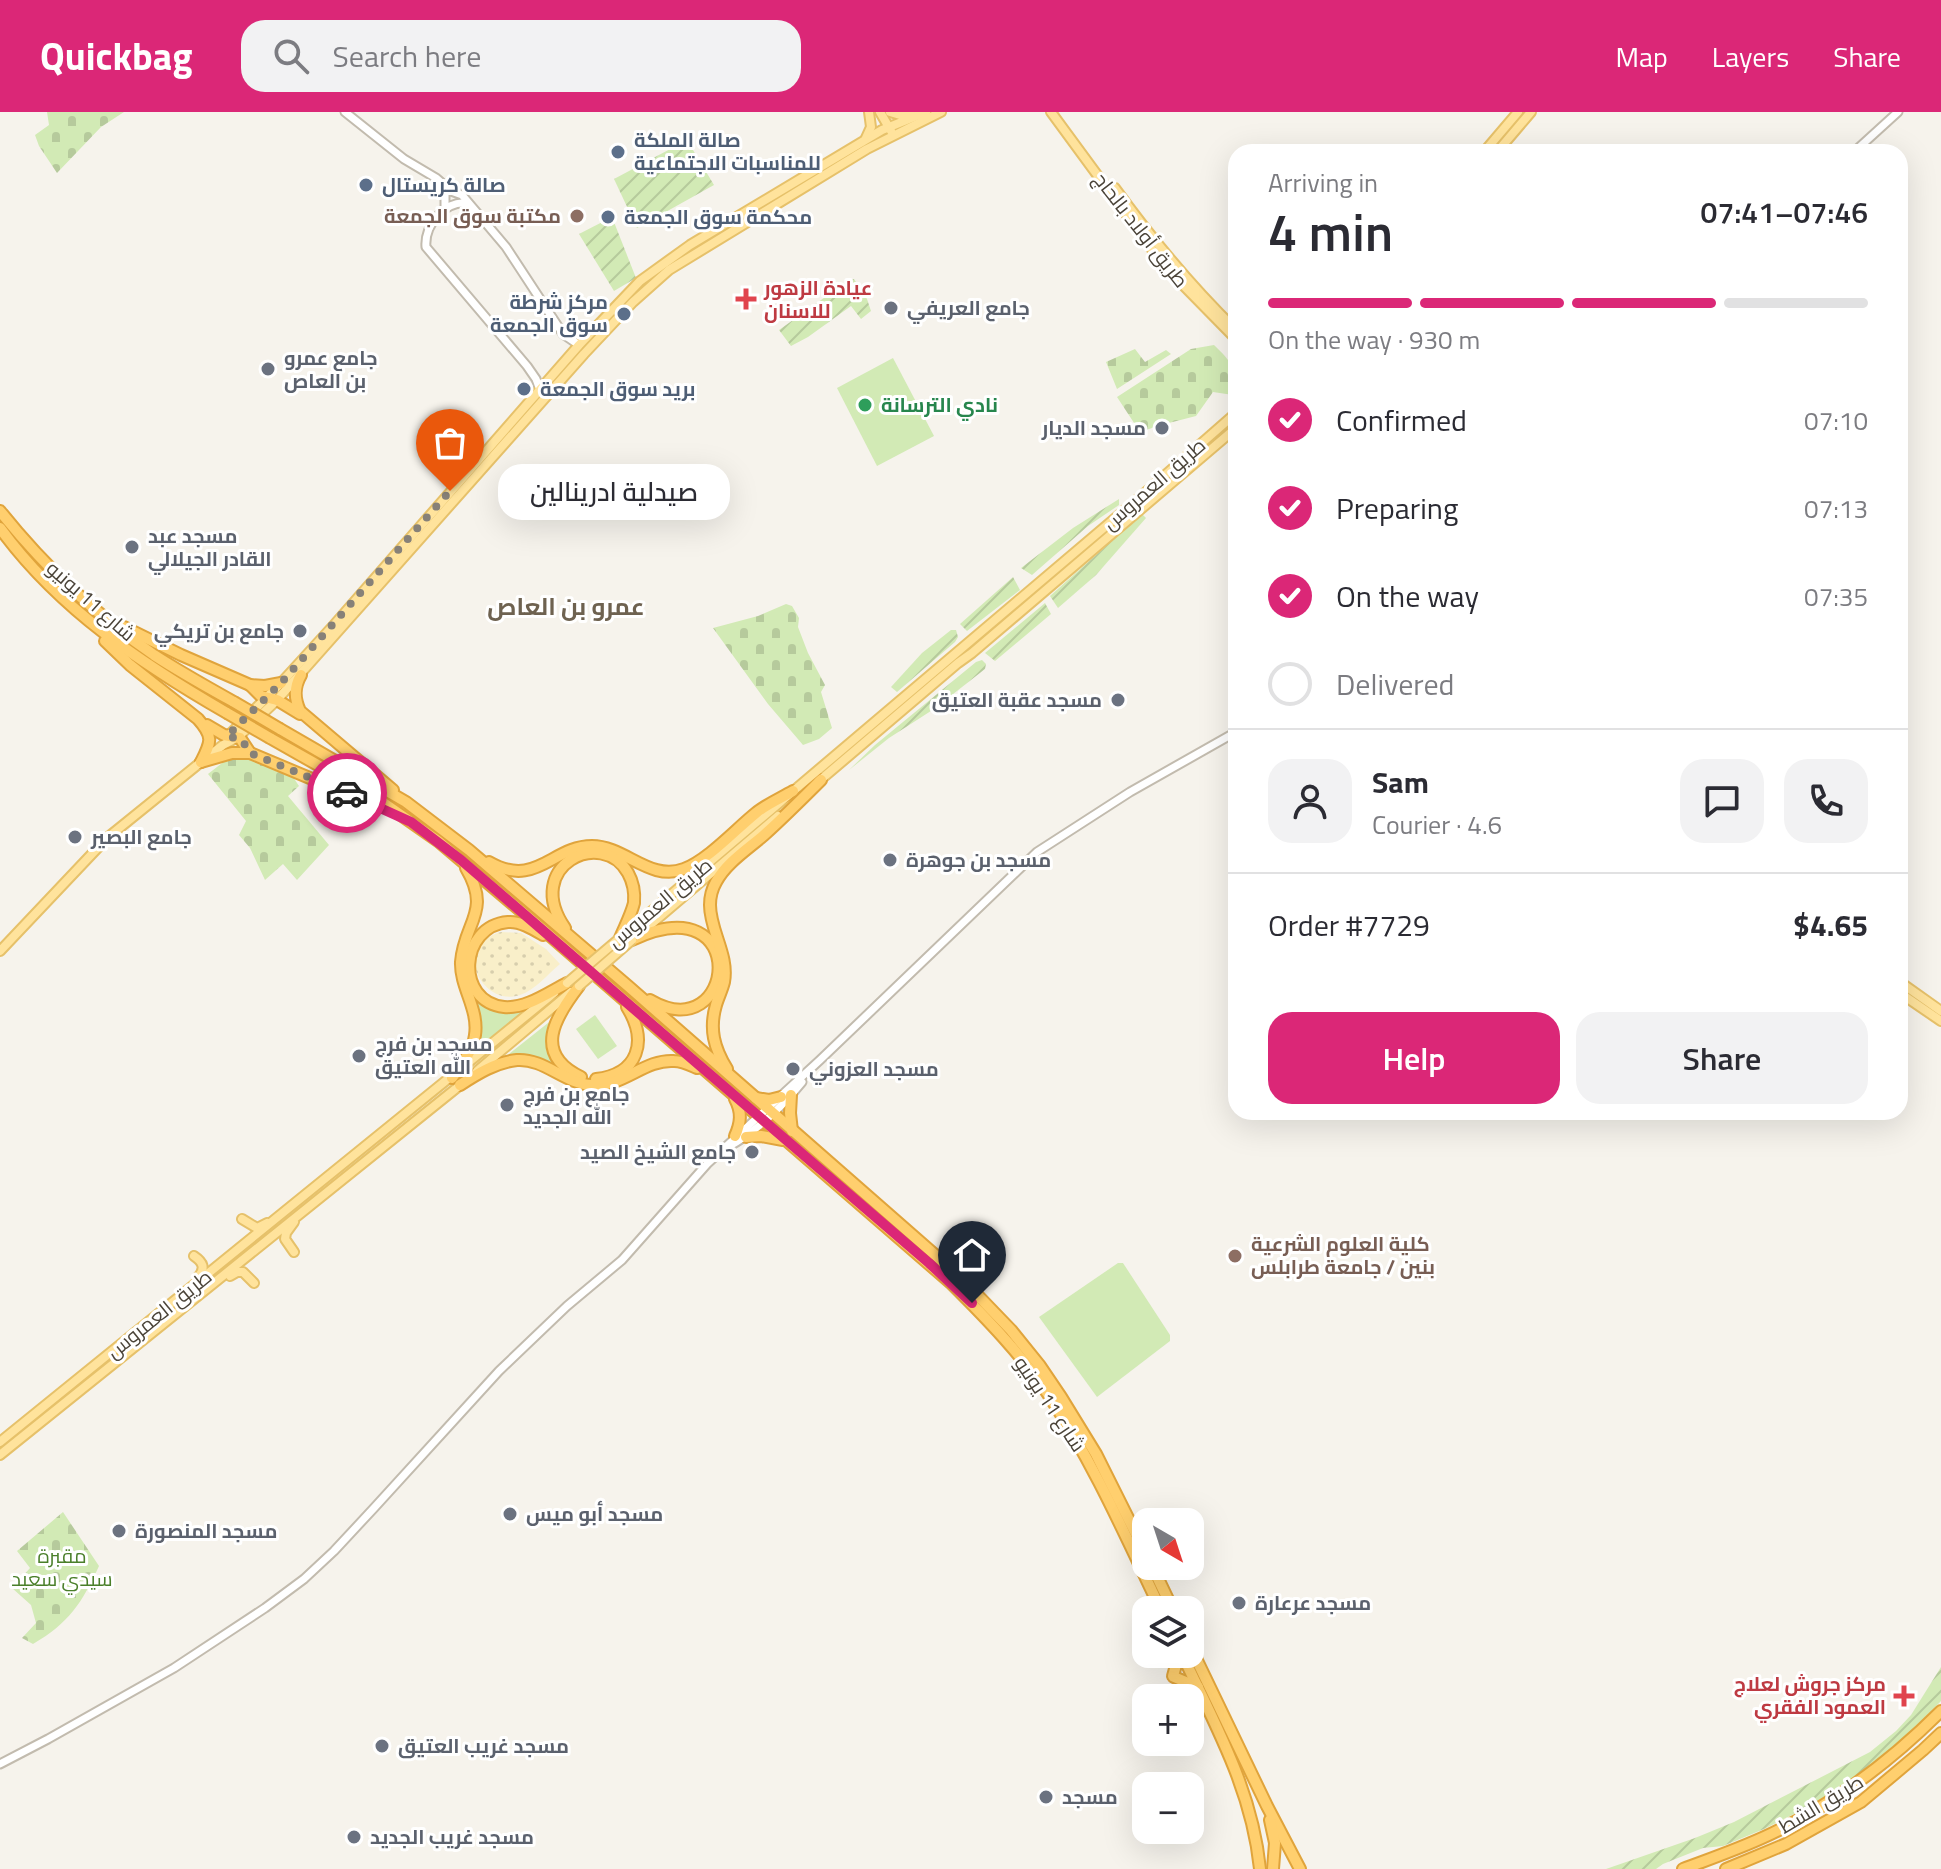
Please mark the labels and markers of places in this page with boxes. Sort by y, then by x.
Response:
place label: صالة الملكة للمناسبات الاجتماعية [634,124,821,178]
marker: صالة الملكة للمناسبات الاجتماعية [609,143,627,161]
place label: صالة كريستال [382,169,506,200]
marker: صالة كريستال [357,176,375,194]
place label: مكتبة سوق الجمعة [384,200,561,231]
place label: محكمة سوق الجمعة [624,201,812,232]
marker: مكتبة سوق الجمعة [568,207,586,225]
marker: محكمة سوق الجمعة [599,208,617,226]
place label: عيادة الزهور للاسنان [763,272,872,326]
place label: مركز شرطة سوق الجمعة [490,286,608,340]
marker: عيادة الزهور للاسنان [735,288,757,310]
place label: جامع العريفي [907,292,1030,324]
marker: جامع العريفي [882,299,900,317]
marker: مركز شرطة سوق الجمعة [615,305,633,323]
place label: جامع عمرو بن العاص [284,342,378,396]
marker: جامع عمرو بن العاص [259,360,277,378]
place label: بريد سوق الجمعة [540,373,695,404]
marker: بريد سوق الجمعة [515,380,533,398]
place label: نادي الترسانة [881,389,998,421]
marker: نادي الترسانة [856,396,874,414]
pin [416,409,484,491]
place label: مسجد الديار [1041,412,1146,443]
marker: مسجد الديار [1153,419,1171,437]
callout: صيدلية ادرينالين [498,463,730,519]
place label: مسجد عبد القادر الجيلالي [148,520,271,575]
marker: مسجد عبد القادر الجيلالي [123,538,141,556]
place label: جامع بن تريكي [154,615,284,647]
marker: جامع بن تريكي [291,622,309,640]
place label: مسجد عقبة العتيق [932,684,1102,715]
marker: مسجد عقبة العتيق [1109,691,1127,709]
place label: جامع البصير [90,821,192,852]
marker: جامع البصير [66,828,84,846]
place label: مسجد بن جوهرة [906,844,1051,875]
marker: مسجد بن جوهرة [881,851,899,869]
place label: مسجد بن فرج الله العتيق [375,1028,492,1082]
marker: مسجد بن فرج الله العتيق [350,1047,368,1065]
place label: مسجد العزوني [809,1053,939,1085]
marker: مسجد العزوني [784,1060,802,1078]
place label: جامع بن فرج الله الجديد [523,1078,630,1132]
marker: جامع بن فرج الله الجديد [498,1096,516,1114]
place label: جامع الشيخ الصيد [580,1136,736,1167]
marker: جامع الشيخ الصيد [743,1143,761,1161]
pin [938,1221,1006,1303]
place label: كلية العلوم الشرعية بنين / جامعة طرابلس [1251,1228,1435,1282]
marker: كلية العلوم الشرعية بنين / جامعة طرابلس [1226,1247,1244,1265]
place label: مسجد أبو ميس [526,1498,663,1529]
marker: مسجد أبو ميس [501,1505,519,1523]
place label: مسجد المنصورة [135,1515,277,1546]
marker: مسجد المنصورة [110,1522,128,1540]
place label: مسجد عرعارة [1255,1587,1371,1618]
marker: مسجد عرعارة [1230,1594,1248,1612]
place label: مركز جروش لعلاج العمود الفقري [1734,1668,1886,1723]
marker: مركز جروش لعلاج العمود الفقري [1893,1685,1915,1707]
place label: مسجد غريب العتيق [398,1730,569,1761]
marker: مسجد غريب العتيق [373,1737,391,1755]
place label: مسجد [1062,1781,1118,1812]
marker: مسجد [1037,1788,1055,1806]
place label: مسجد غريب الجديد [370,1821,534,1852]
marker: مسجد غريب الجديد [345,1828,363,1846]

